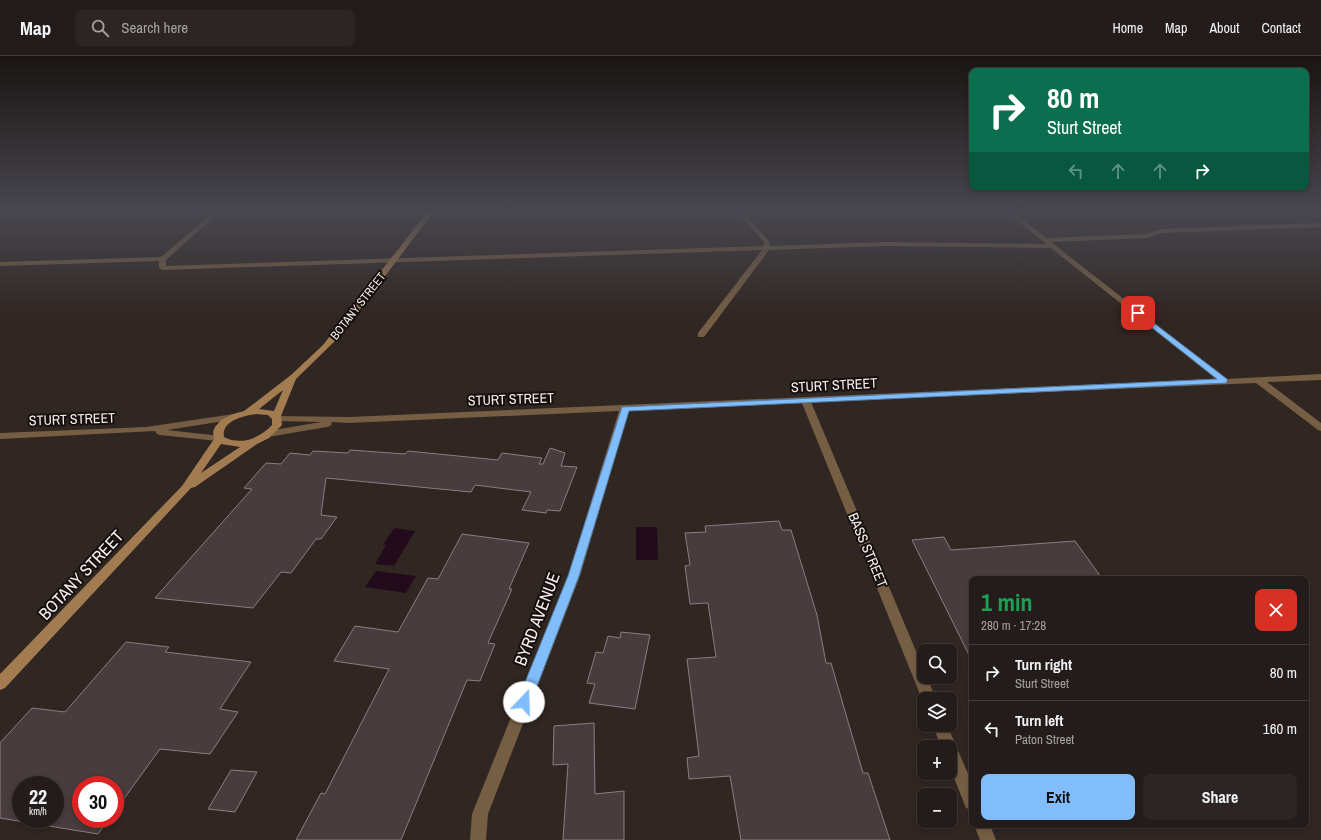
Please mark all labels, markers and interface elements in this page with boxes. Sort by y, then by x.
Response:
search box [75,10,355,46]
text: Map [20,15,51,41]
icon: search [89,17,111,39]
text: Search here [121,17,188,38]
text: Home [1112,19,1143,37]
text: Map [1165,19,1187,37]
text: About [1209,19,1239,37]
text: Contact [1261,19,1301,37]
text: 80 m [1047,79,1099,117]
icon: right [981,84,1033,136]
text: Sturt Street [1047,115,1122,140]
icon: left [1065,160,1087,182]
icon: ahead [1107,160,1129,182]
icon: ahead [1149,160,1171,182]
icon: right [1191,160,1213,182]
street label: BOTANY STREET [327,269,389,343]
pin [1121,296,1155,330]
icon: arrive [1127,302,1149,324]
street label: STURT STREET [790,374,878,396]
street label: STURT STREET [468,388,554,410]
street label: STURT STREET [29,408,115,430]
street label: BASS STREET [844,510,892,590]
street label: BOTANY STREET [33,524,129,625]
street label: BYRD AVENUE [508,569,565,669]
text: 1 min [981,586,1032,618]
button: close [1255,589,1297,631]
text: 280 m · 17:28 [981,617,1046,634]
map controls [917,644,957,828]
button: search [917,644,957,684]
text: Turn right [1015,654,1072,675]
icon: right [981,662,1003,684]
text: 80 m [1270,662,1297,683]
text: Sturt Street [1015,675,1069,692]
position arrow [503,681,545,723]
button: layers [917,692,957,732]
text: Turn left [1015,710,1063,731]
icon: left [981,718,1003,740]
text: 160 m [1263,718,1297,739]
text: Paton Street [1015,731,1074,748]
button: + [917,740,957,780]
button: Exit [981,774,1135,820]
button: Share [1143,774,1297,820]
speed limit sign: 30 [72,776,124,828]
text: 22 [29,783,47,810]
button: − [917,788,957,828]
text: km/h [29,805,47,818]

